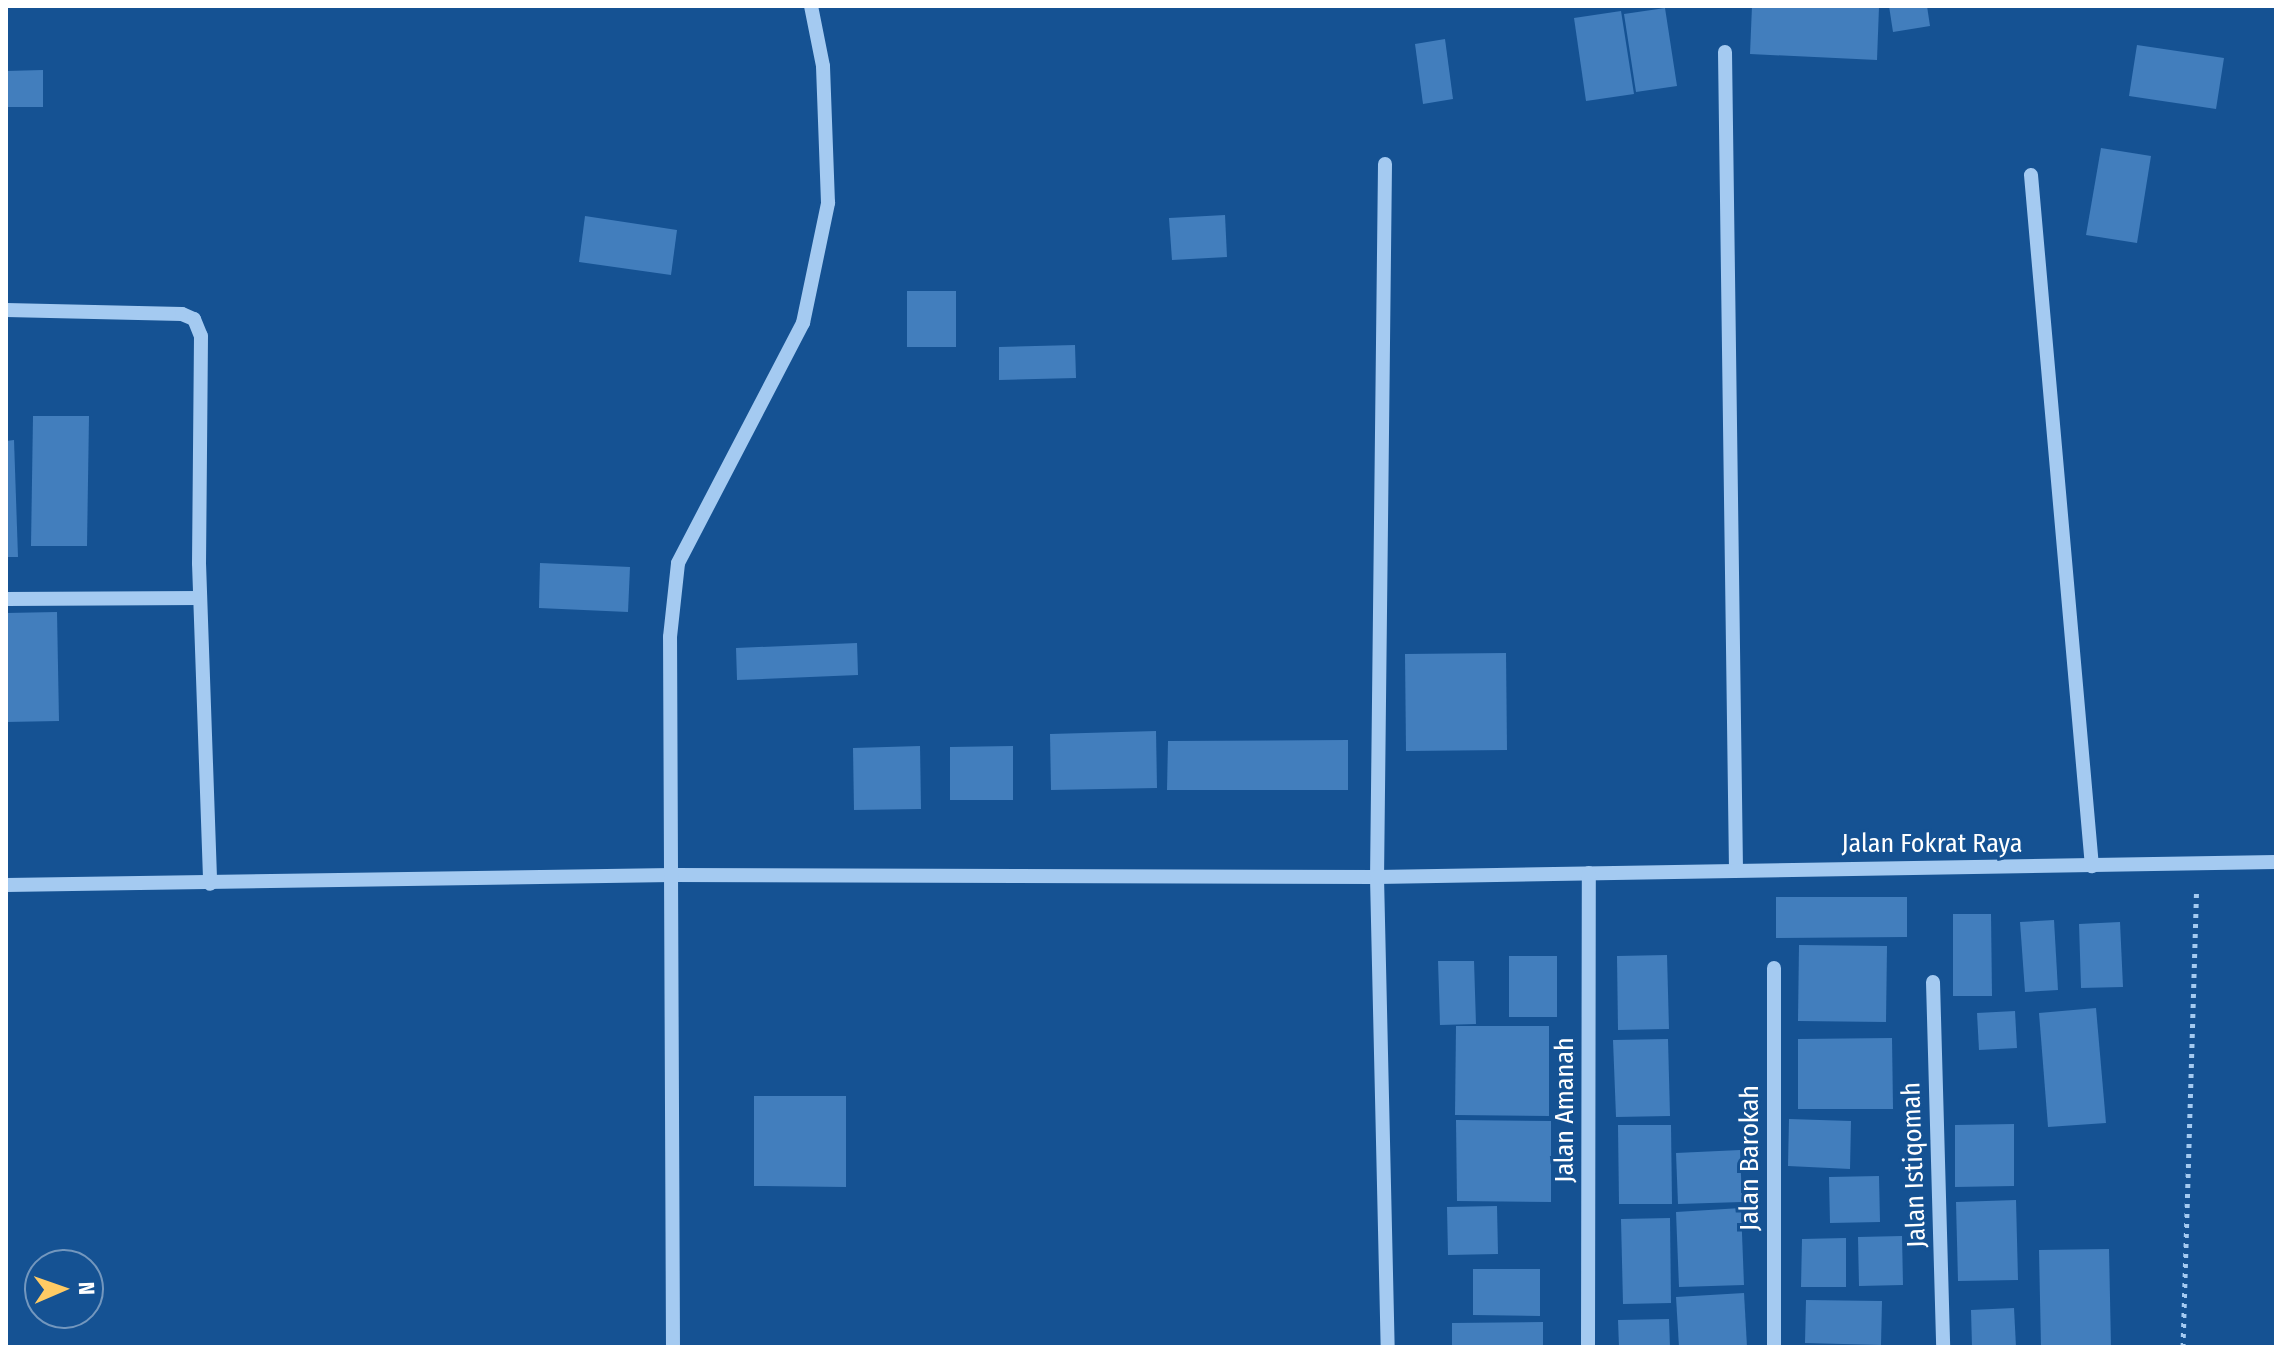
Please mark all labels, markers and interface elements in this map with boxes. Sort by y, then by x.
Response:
street label: Jalan Fokrat Raya [1842,828,2022,860]
street label: Jalan Amanah [1549,1037,1581,1183]
street label: Jalan Istiqomah [1896,1082,1932,1248]
street label: Jalan Barokah [1734,1085,1766,1231]
north arrow [24,1249,104,1329]
text: N [73,1281,100,1295]

